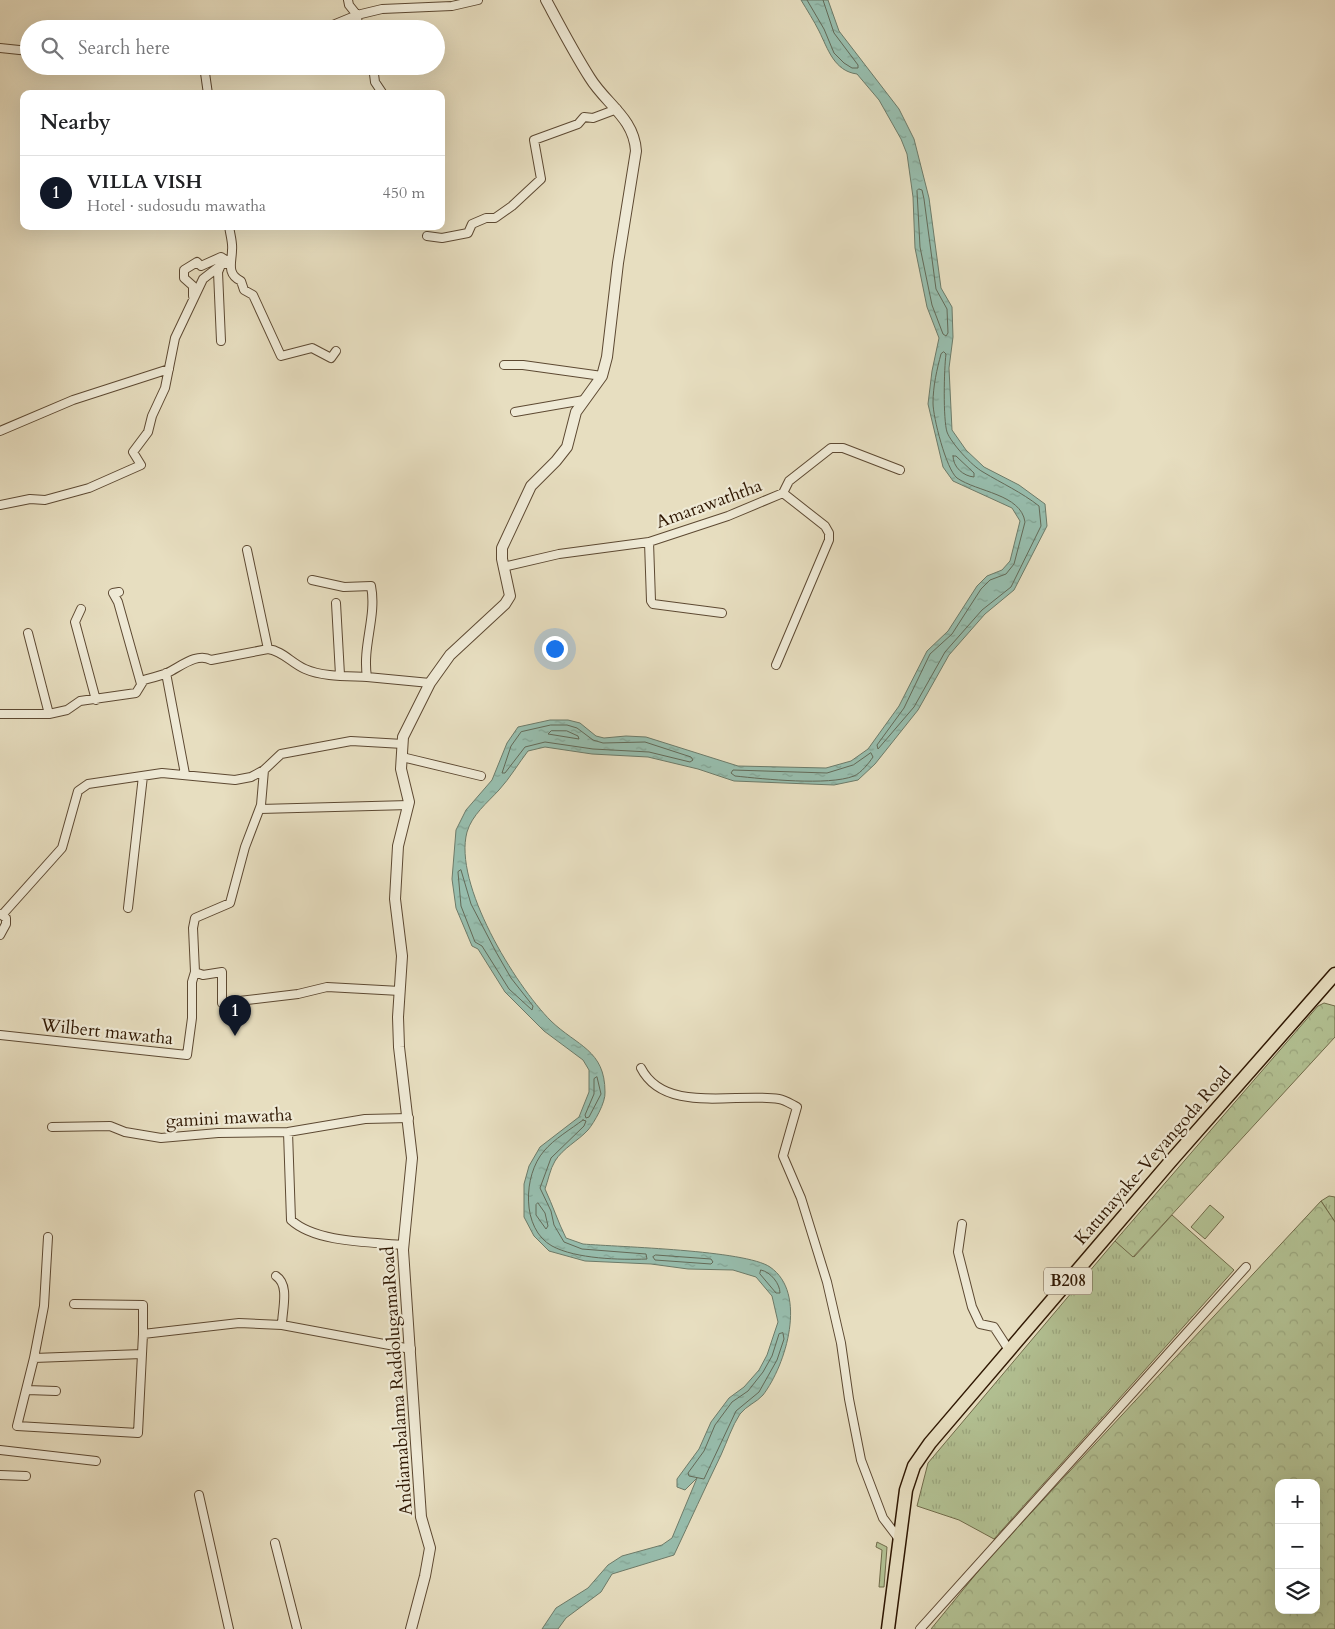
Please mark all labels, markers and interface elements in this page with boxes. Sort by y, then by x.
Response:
search box [20,20,445,75]
icon: search [38,34,66,62]
text: Search here [78,35,170,61]
text: Nearby [40,108,111,137]
text: VILLA VISH [87,169,202,195]
text: 1 [52,182,60,204]
text: 450 m [383,182,425,204]
text: Hotel · sudosudu mawatha [87,195,266,217]
street label: Amarawaththa [652,473,766,535]
your location [542,636,568,662]
pin: 1 [219,995,251,1036]
street label: Wilbert mawatha [39,1013,175,1051]
street label: Katunayake-Veyangoda Road [1069,1061,1238,1250]
street label: gamini mawatha [165,1102,293,1134]
street label: Andiamabalama RaddolugamaRoad [375,1245,419,1517]
road number: B208 [1044,1268,1092,1294]
map controls [1275,1479,1320,1614]
button: + [1275,1479,1320,1524]
button: − [1275,1524,1320,1569]
button: layers [1275,1569,1320,1614]

